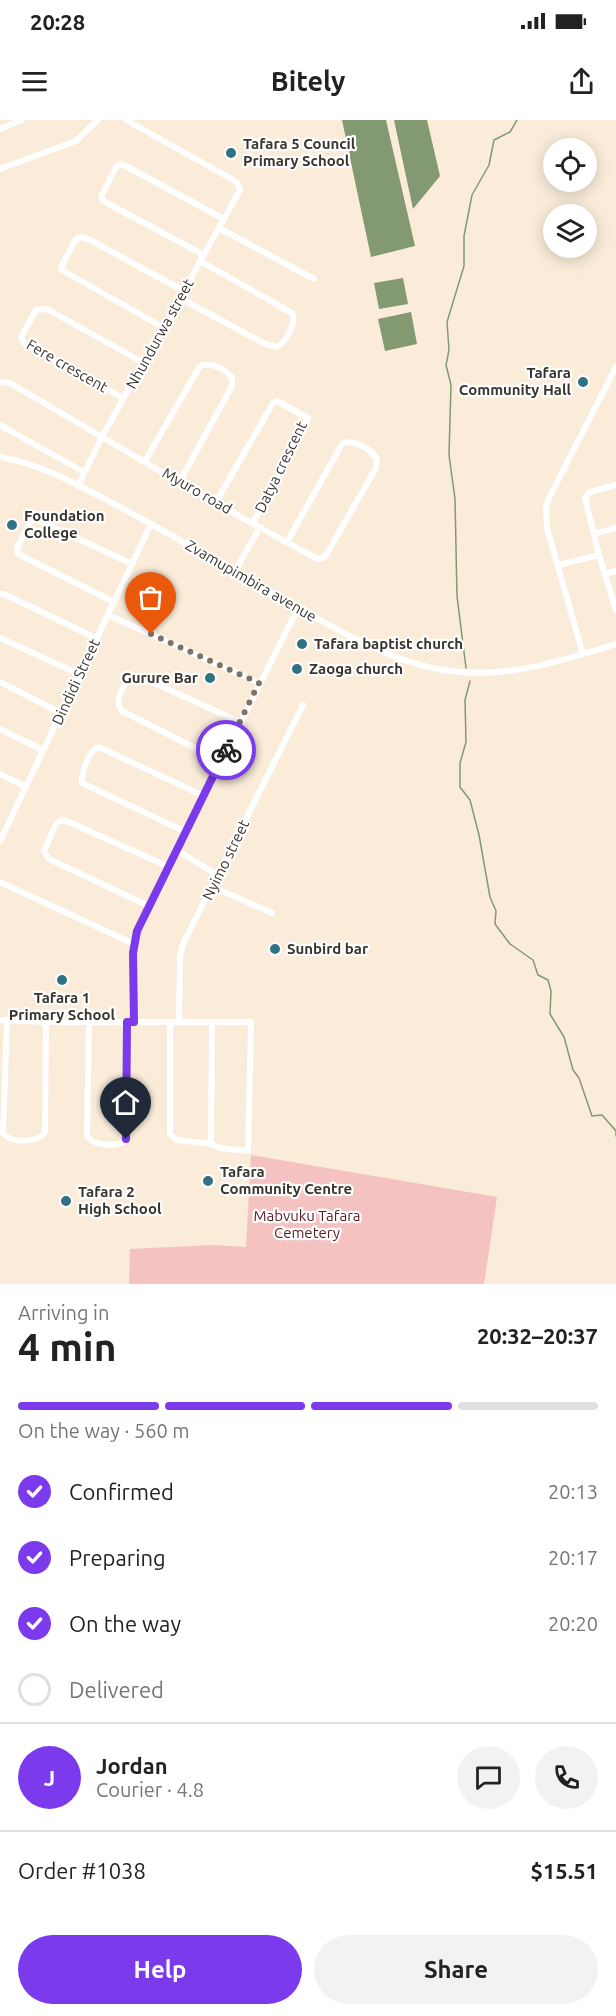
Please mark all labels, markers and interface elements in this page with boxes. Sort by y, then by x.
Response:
text: 20:28 [30,9,85,34]
icon: menu [18,65,51,98]
icon: share [565,65,598,98]
text: Bitely [271,66,345,96]
place label: Tafara 5 Council Primary School [243,135,356,169]
map controls [543,138,597,258]
button: locate [543,138,597,192]
marker: Tafara 5 Council Primary School [224,146,238,160]
button: layers [543,204,597,258]
street label: Nhundurwa street [122,276,197,392]
street label: Fere crescent [24,336,111,396]
place label: Tafara Community Hall [459,364,571,398]
marker: Tafara Community Hall [576,375,590,389]
street label: Datya crescent [251,418,310,515]
street label: Myuro road [159,464,235,517]
place label: Foundation College [24,507,104,541]
marker: Foundation College [5,518,19,532]
street label: Zvamupimbira avenue [183,536,320,625]
pin [125,572,176,634]
icon: bag [134,581,167,614]
place label: Tafara baptist church [314,635,463,652]
street label: Dindidi Street [48,636,103,728]
marker: Tafara baptist church [295,637,309,651]
place label: Zaoga church [309,660,403,677]
marker: Zaoga church [290,662,304,676]
place label: Gurure Bar [121,669,199,686]
marker: Gurure Bar [203,671,217,685]
courier [196,720,256,780]
icon: bike [210,734,243,767]
street label: Nyimo street [199,817,252,903]
place label: Sunbird bar [287,940,369,957]
marker: Sunbird bar [268,942,282,956]
marker: Tafara 1 Primary School [55,973,69,987]
place label: Tafara 1 Primary School [9,989,116,1023]
pin [100,1077,151,1139]
icon: home [109,1086,142,1119]
place label: Tafara Community Centre [220,1163,352,1197]
marker: Tafara Community Centre [201,1174,215,1188]
place label: Tafara 2 High School [78,1183,162,1217]
marker: Tafara 2 High School [59,1194,73,1208]
park label: Mabvuku Tafara Cemetery [253,1207,361,1241]
text: Arriving in [18,1301,109,1324]
text: 20:32–20:37 [477,1323,598,1348]
text: 4 min [18,1325,117,1368]
text: On the way · 560 m [18,1419,190,1442]
icon: check [18,1475,51,1508]
text: Confirmed [69,1479,174,1504]
text: 20:13 [548,1480,598,1503]
icon: check [18,1541,51,1574]
text: Preparing [69,1545,166,1570]
text: 20:17 [548,1546,598,1569]
icon: check [18,1607,51,1640]
text: On the way [69,1611,181,1636]
text: 20:20 [548,1612,598,1635]
text: Delivered [69,1677,164,1702]
button: chat [457,1746,520,1809]
button: phone [535,1746,598,1809]
text: Jordan [96,1753,168,1778]
text: J [44,1765,55,1790]
text: Courier · 4.8 [96,1778,204,1801]
text: Order #1038 [18,1858,146,1883]
text: $15.51 [531,1858,598,1883]
button: Help [18,1935,302,2004]
button: Share [314,1935,598,2004]

